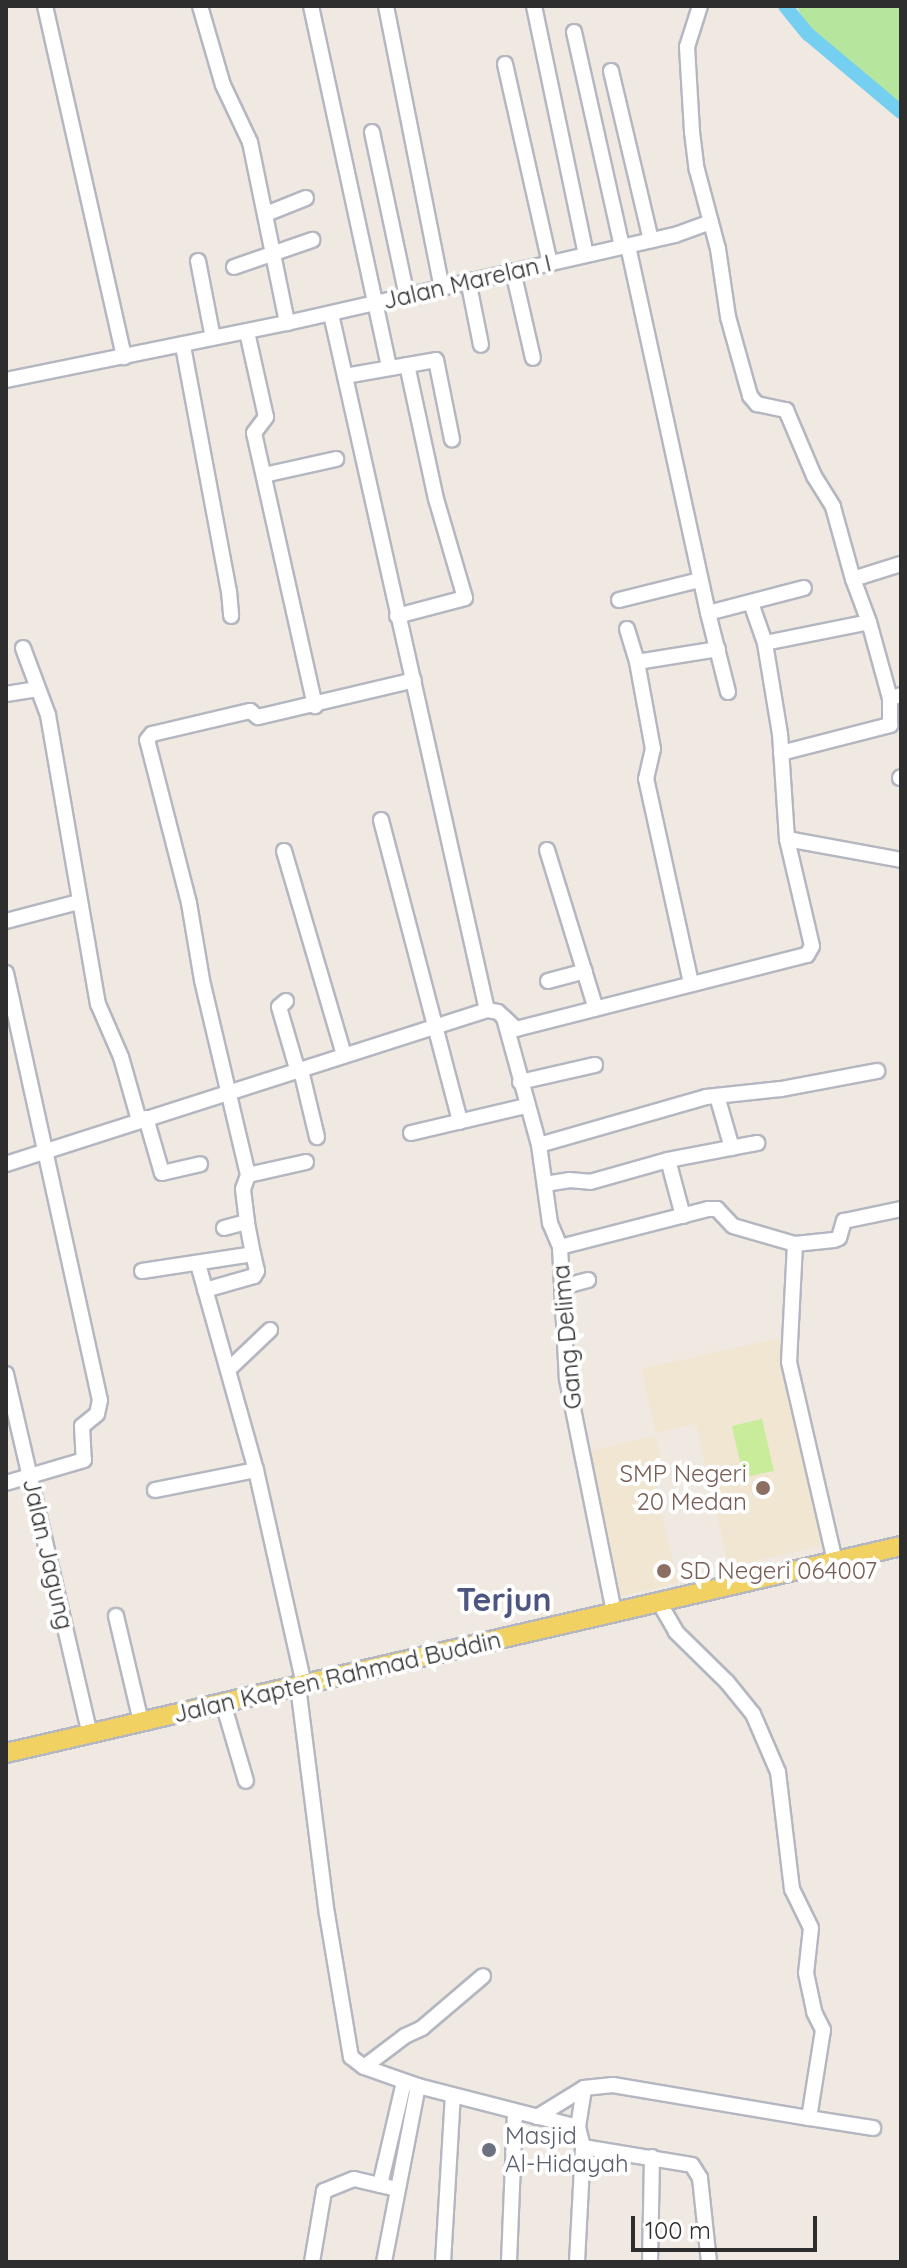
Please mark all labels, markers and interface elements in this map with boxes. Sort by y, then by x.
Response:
street label: Jalan Marelan I [380,249,554,315]
street label: Gang Delima [546,1263,588,1411]
place label: SMP Negeri 20 Medan [619,1460,747,1516]
street label: Jalan Jagung [17,1476,79,1632]
marker: SMP Negeri 20 Medan [754,1479,772,1497]
place label: SD Negeri 064007 [680,1557,877,1585]
marker: SD Negeri 064007 [655,1562,673,1580]
district label: Terjun [456,1580,552,1618]
street label: Jalan Kapten Rahmad Buddin [170,1625,504,1729]
place label: Masjid Al-Hidayah [505,2122,629,2178]
marker: Masjid Al-Hidayah [480,2141,498,2159]
scale bar [635,2200,821,2250]
text: 100 m [645,2215,711,2245]

